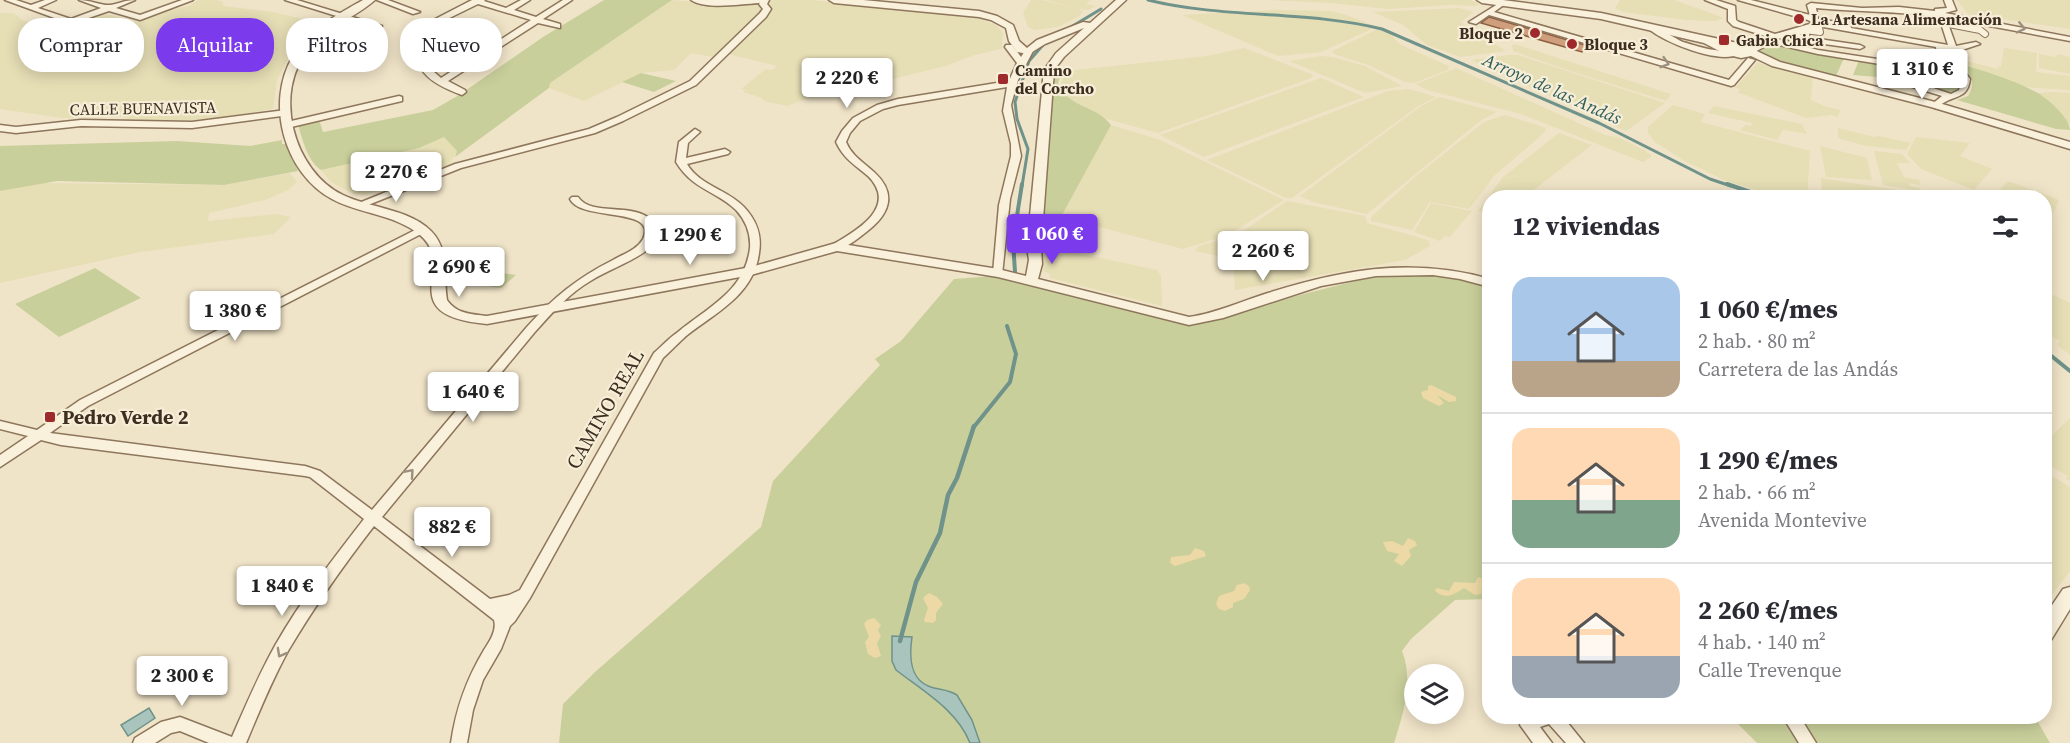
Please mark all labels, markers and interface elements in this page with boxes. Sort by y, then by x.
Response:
place label: La Artesana Alimentación [1811,8,2002,30]
marker: La Artesana Alimentación [1792,12,1806,26]
chip: Comprar [18,18,144,72]
chip: Alquilar [156,18,274,72]
chip: Filtros [286,18,388,72]
chip: Nuevo [400,18,502,72]
one-way arrow [2016,20,2026,33]
place label: Bloque 2 [1459,22,1523,44]
marker: Bloque 2 [1528,26,1542,40]
place label: Gabia Chica [1736,29,1824,51]
place label: Bloque 3 [1584,33,1648,55]
marker: Gabia Chica [1717,33,1731,47]
marker: Bloque 3 [1565,37,1579,51]
water label: Arroyo de las Andás [1478,46,1626,130]
pin: 1 310 € [1867,49,1977,100]
text: 1 310 € [1891,54,1953,82]
one-way arrow [1660,56,1670,68]
pin: 2 220 € [792,58,902,109]
place label: Camino del Corcho [1015,59,1094,99]
text: 2 220 € [816,63,878,91]
marker: Camino del Corcho [996,72,1010,86]
street label: CALLE BUENAVISTA [69,96,217,120]
pin: 2 270 € [341,152,451,203]
text: 2 270 € [365,157,427,185]
text: 12 viviendas [1512,208,1660,244]
icon: filters [1989,210,2022,243]
pin: 1 060 € [997,214,1107,265]
pin: 1 290 € [635,215,745,266]
text: 1 060 € [1021,219,1083,247]
text: 1 290 € [659,220,721,248]
pin: 2 260 € [1208,231,1318,282]
text: 2 260 € [1232,236,1294,264]
pin: 2 690 € [404,247,514,298]
text: 2 690 € [428,252,490,280]
pin: 1 380 € [180,291,290,342]
text: 1 060 €/mes [1698,291,1838,327]
text: 1 380 € [204,296,266,324]
icon: home [1560,301,1632,373]
text: 2 hab. · 80 m² [1698,327,1816,355]
street label: CAMINO REAL [559,344,651,474]
text: Carretera de las Andás [1698,355,1898,383]
pin: 1 640 € [418,372,528,423]
text: 1 640 € [442,377,504,405]
place label: Pedro Verde 2 [62,403,189,431]
marker: Pedro Verde 2 [43,410,57,424]
text: 1 290 €/mes [1698,442,1838,478]
icon: home [1560,452,1632,524]
one-way arrow [403,469,414,480]
text: 2 hab. · 66 m² [1698,478,1816,506]
text: Avenida Montevive [1698,506,1867,534]
pin: 882 € [410,507,494,558]
text: 882 € [428,512,476,540]
pin: 1 840 € [227,566,337,617]
text: 1 840 € [251,571,313,599]
text: 2 260 €/mes [1698,592,1838,628]
icon: home [1560,602,1632,674]
text: 4 hab. · 140 m² [1698,628,1826,656]
one-way arrow [277,646,288,657]
pin: 2 300 € [127,656,237,707]
text: Calle Trevenque [1698,656,1842,684]
text: 2 300 € [151,661,213,689]
map controls [1404,664,1464,724]
button: layers [1404,664,1464,724]

